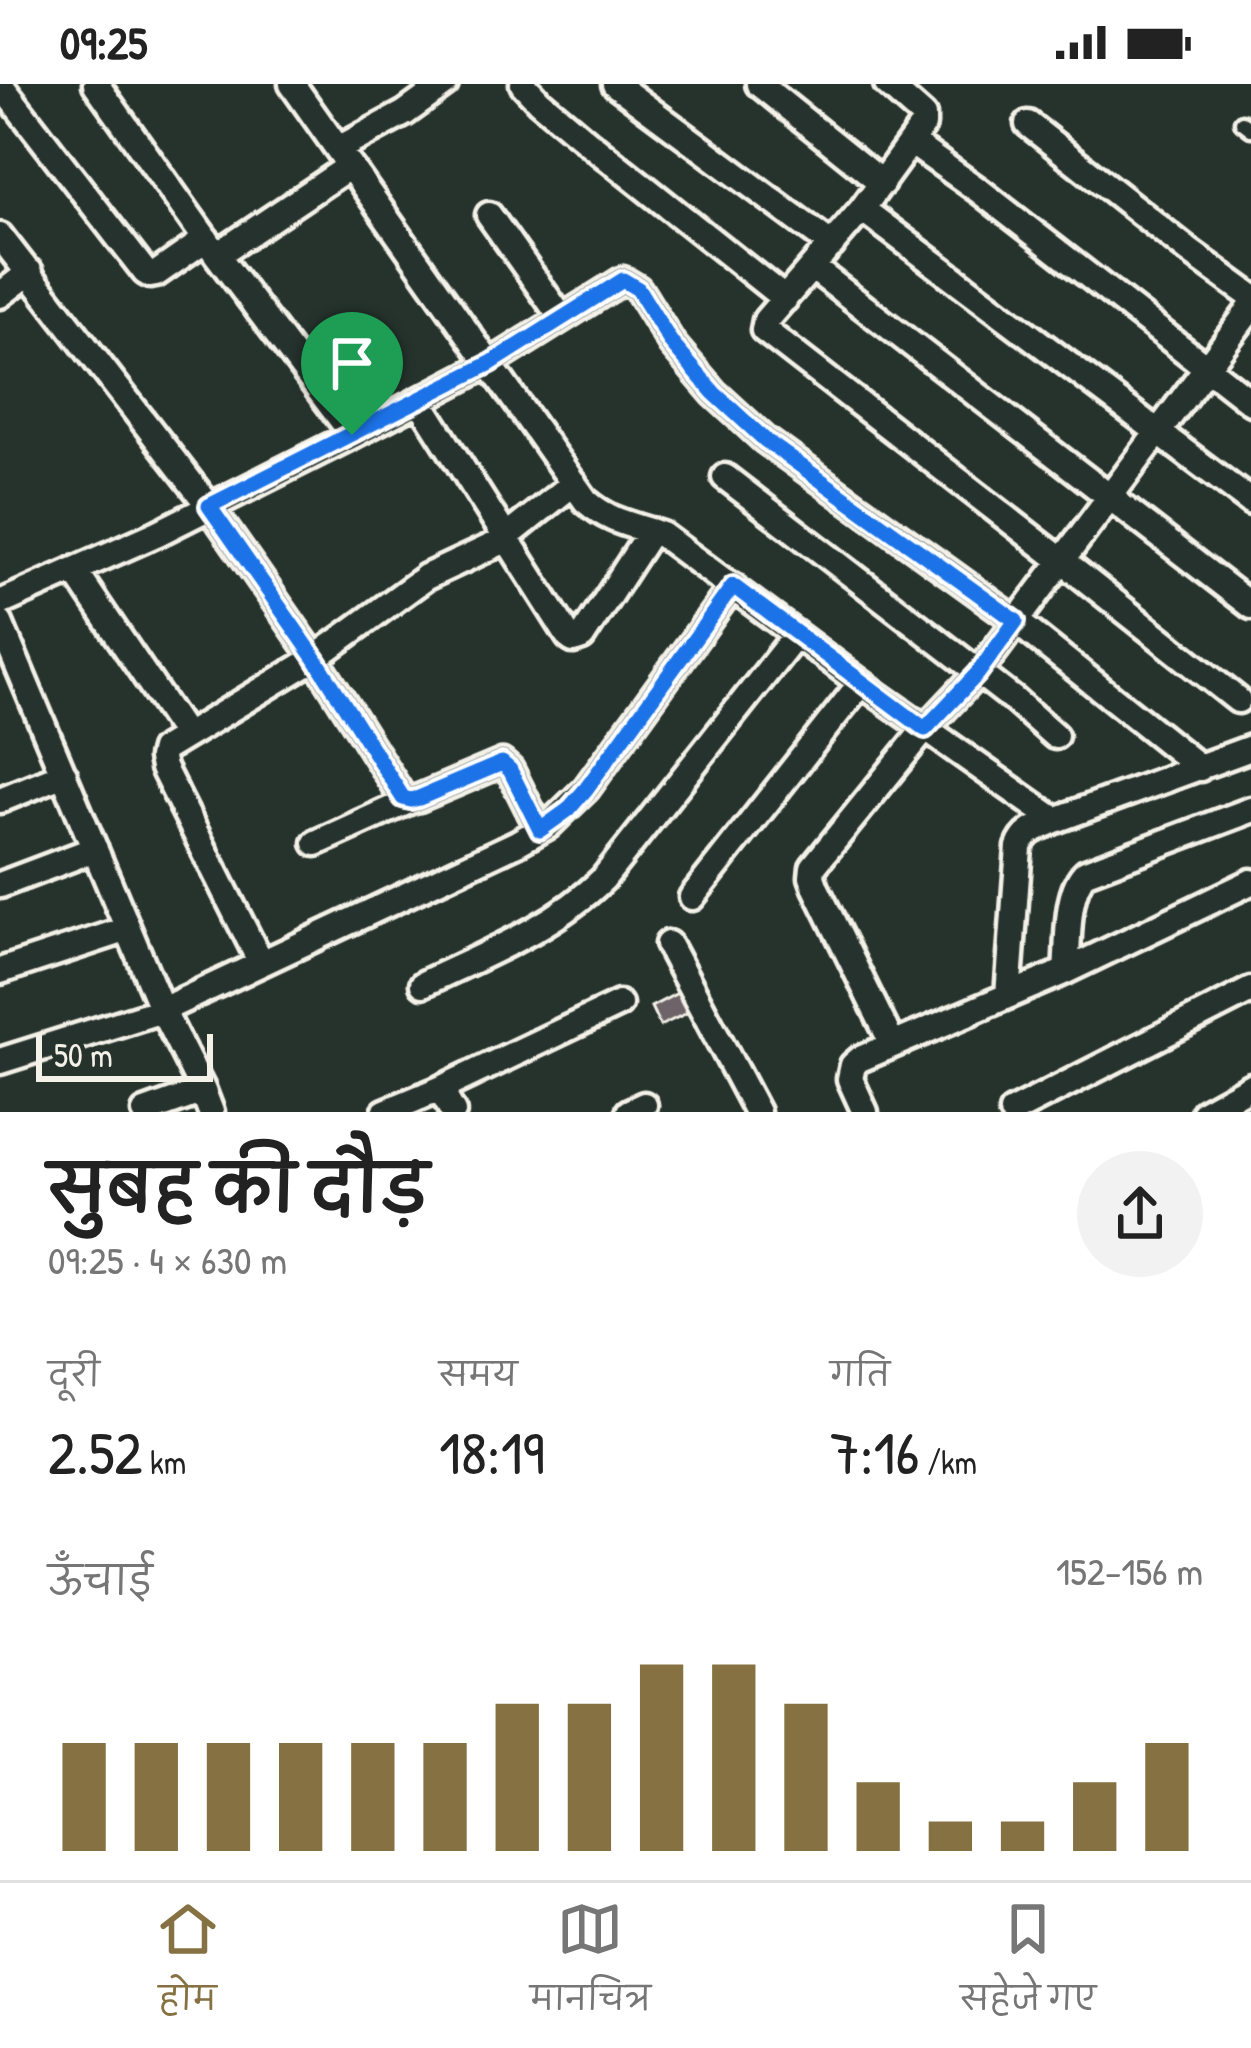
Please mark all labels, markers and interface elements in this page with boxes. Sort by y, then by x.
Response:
text: 09:25 [60,12,147,73]
pin [301,312,403,435]
icon: arrive [319,330,385,396]
scale bar [36,1028,213,1081]
text: 50 m [54,1033,113,1077]
text: सुबह की दौड़ [48,1143,428,1233]
button: share [1077,1151,1203,1277]
text: 09:25 · 4 × 630 m [48,1233,287,1286]
text: दूरी [48,1352,100,1396]
text: समय [439,1352,518,1396]
text: गति [830,1352,890,1396]
text: 2.52 [48,1411,142,1493]
text: 18:19 [439,1411,544,1493]
text: 7:16 [830,1411,919,1493]
text: km [142,1440,186,1484]
text: /km [919,1440,977,1484]
text: 152–156 m [1056,1544,1203,1597]
text: ऊँचाई [48,1553,153,1606]
tab: होम [155,1896,221,2035]
tab: मानचित्र [530,1896,651,2035]
tab: सहेजे गए [960,1896,1096,2035]

